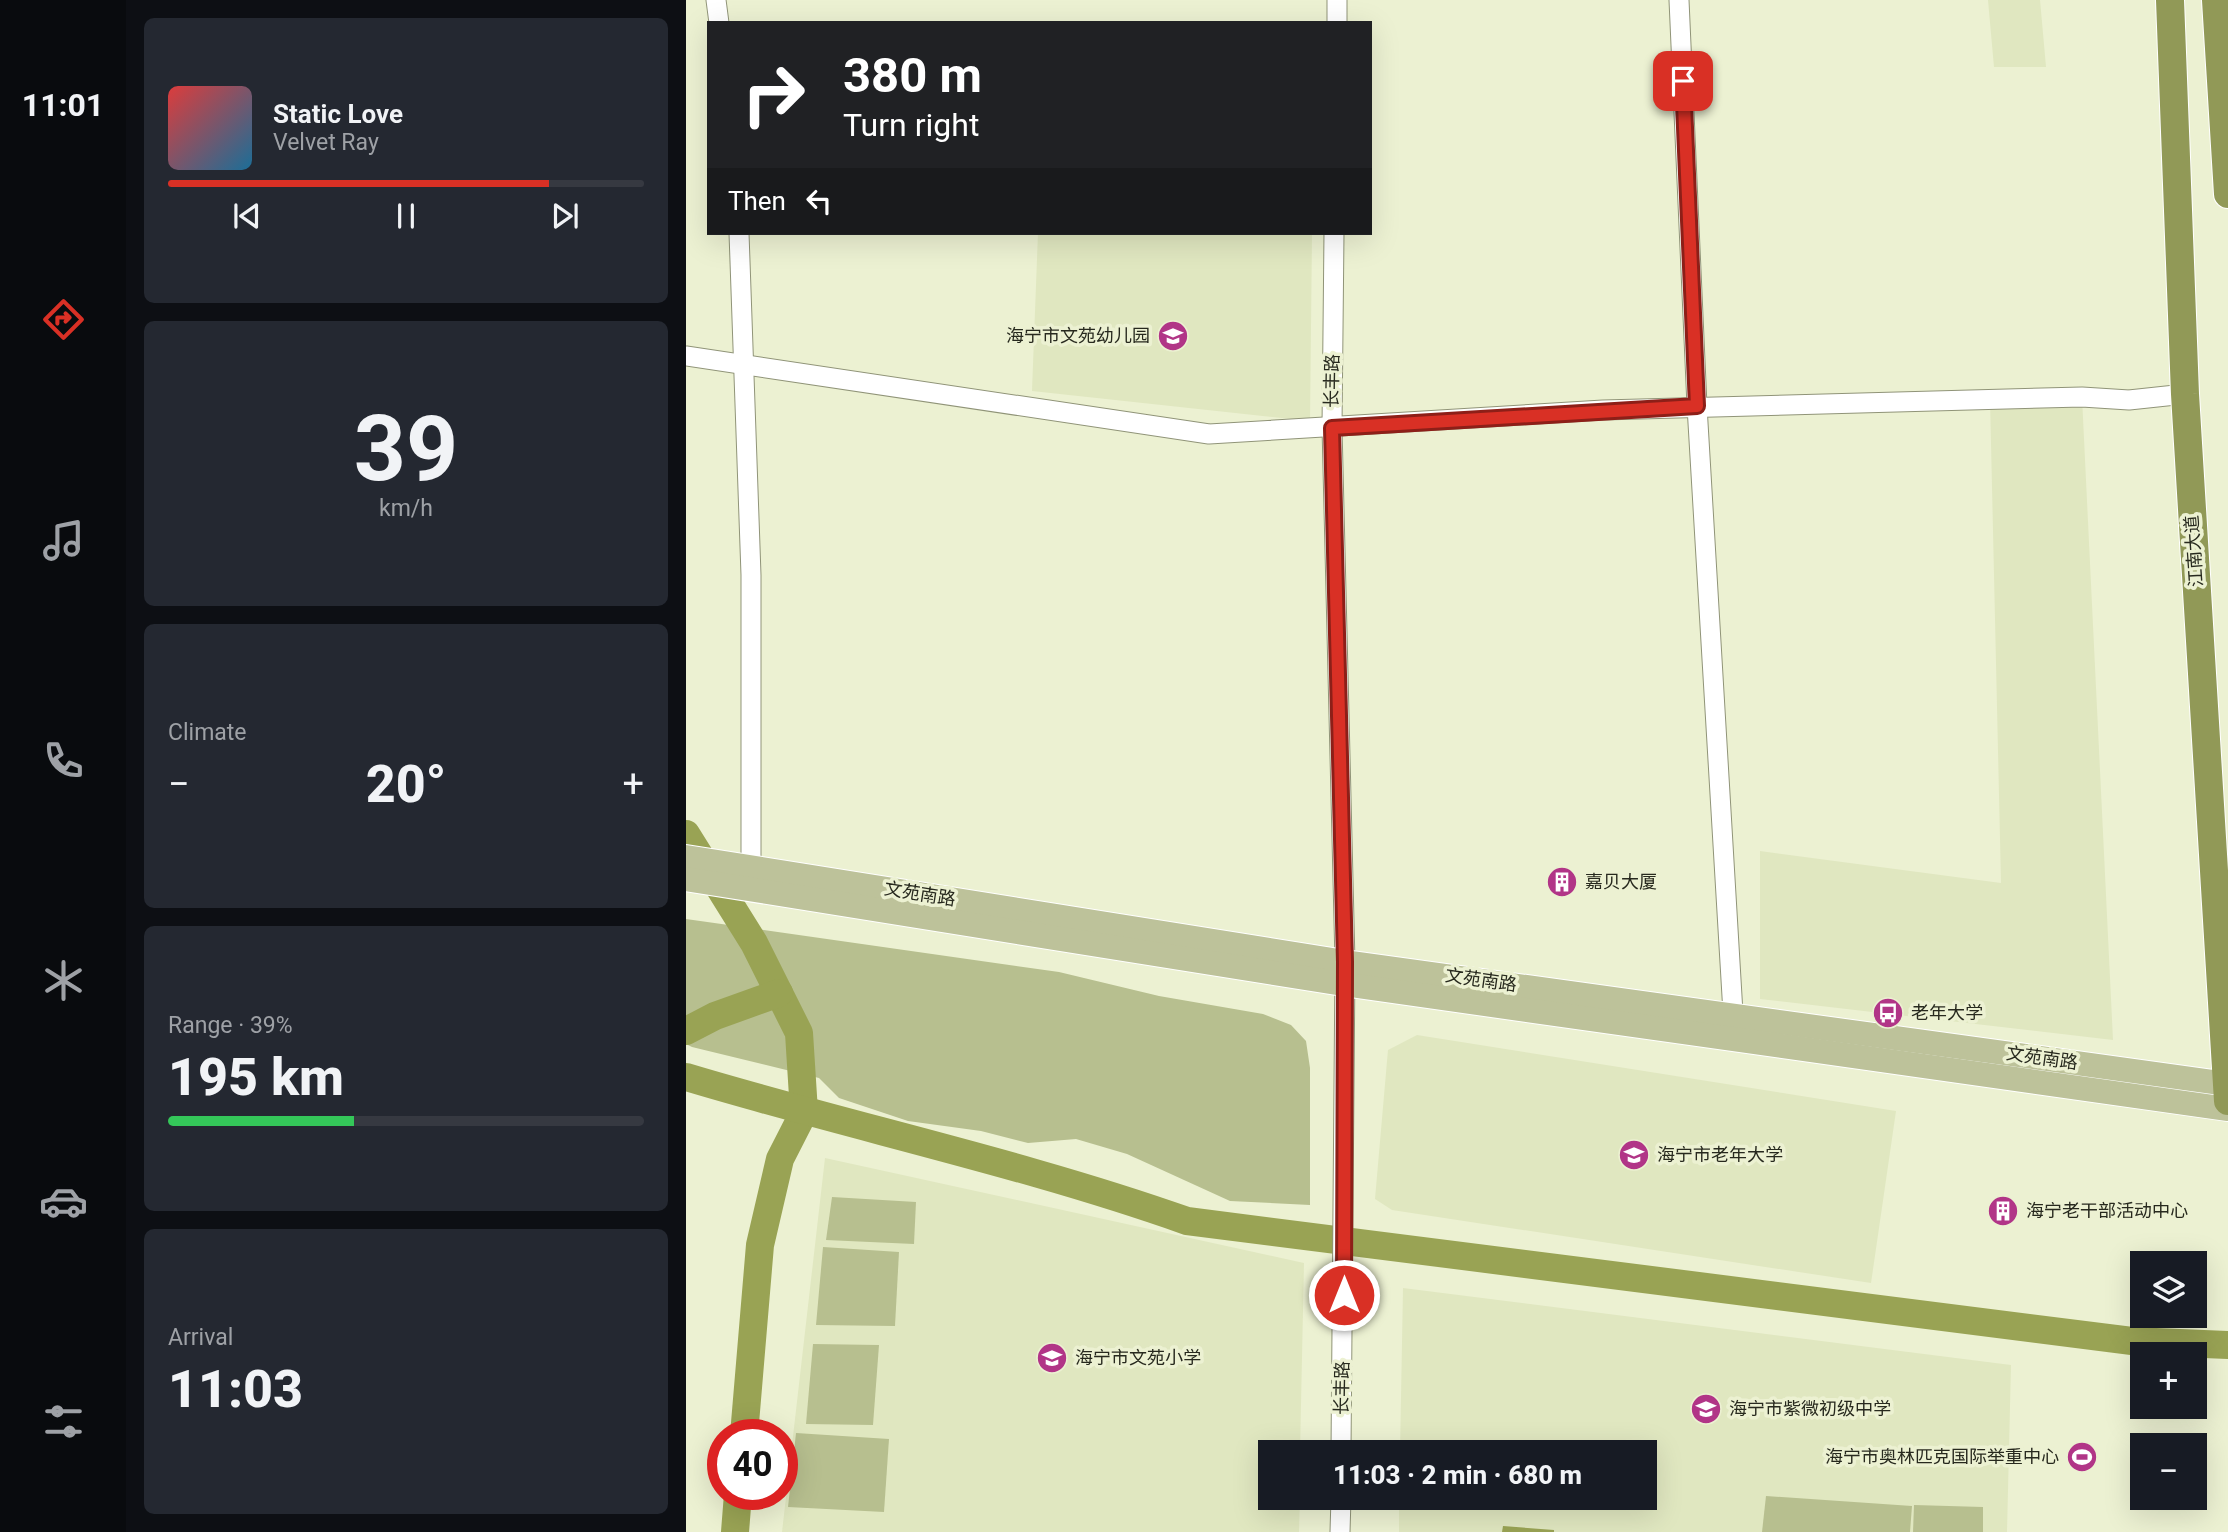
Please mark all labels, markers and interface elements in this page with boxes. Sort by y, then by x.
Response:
text: 380 m [843,47,982,104]
icon: right [728,49,819,140]
pin [1653,51,1713,111]
icon: arrive [1664,62,1702,100]
text: 11:01 [22,86,104,124]
text: Static Love [273,99,403,129]
text: Turn right [843,106,979,144]
text: Velvet Ray [273,129,379,156]
icon: left [800,182,838,220]
text: Then [728,186,786,216]
icon: previous [228,197,266,235]
icon: pause [387,197,425,235]
icon: next [546,197,584,235]
icon: directions [39,295,88,344]
school or university icon: 海宁市文苑幼儿园 [1156,319,1190,353]
place label: 海宁市文苑幼儿园 [1006,325,1150,346]
street label: 长丰路 [1321,354,1342,408]
text: 39 [354,396,458,502]
text: km/h [379,495,433,522]
street label: 江南大道 [2181,514,2206,588]
icon: music [39,516,88,565]
text: Climate [168,719,247,746]
icon: phone [39,736,88,785]
text: 20° [366,754,446,815]
text: − [168,762,190,806]
text: + [622,762,644,806]
building icon: 嘉贝大厦 [1545,865,1579,899]
place label: 嘉贝大厦 [1585,871,1657,892]
street label: 文苑南路 [883,878,957,910]
icon: climate [39,956,88,1005]
street label: 文苑南路 [1444,964,1518,995]
bus stop icon: 老年大学 [1871,996,1905,1030]
place label: 老年大学 [1911,1002,1983,1023]
text: Range · 39% [168,1012,293,1039]
street label: 文苑南路 [2005,1042,2079,1073]
text: 195 km [168,1047,344,1108]
school or university icon: 海宁市老年大学 [1617,1138,1651,1172]
place label: 海宁市老年大学 [1657,1144,1783,1165]
icon: car [39,1177,88,1226]
building icon: 海宁老干部活动中心 [1986,1194,2020,1228]
place label: 海宁老干部活动中心 [2026,1200,2188,1221]
map controls [2130,1251,2207,1510]
button: layers [2130,1251,2207,1328]
position arrow [1307,1258,1381,1332]
text: Arrival [168,1324,233,1351]
school or university icon: 海宁市文苑小学 [1035,1341,1069,1375]
button: + [2130,1342,2207,1419]
place label: 海宁市文苑小学 [1075,1347,1201,1368]
text: 11:03 [168,1359,303,1420]
street label: 长丰路 [1331,1361,1352,1415]
school or university icon: 海宁市紫微初级中学 [1689,1392,1723,1426]
icon: filters [39,1397,88,1446]
place label: 海宁市紫微初级中学 [1729,1398,1891,1419]
speed limit sign: 40 [707,1419,798,1510]
button: − [2130,1433,2207,1510]
sports icon: 海宁市奥林匹克国际举重中心 [2065,1440,2099,1474]
place label: 海宁市奥林匹克国际举重中心 [1825,1446,2059,1467]
text: 11:03 · 2 min · 680 m [1333,1460,1582,1490]

